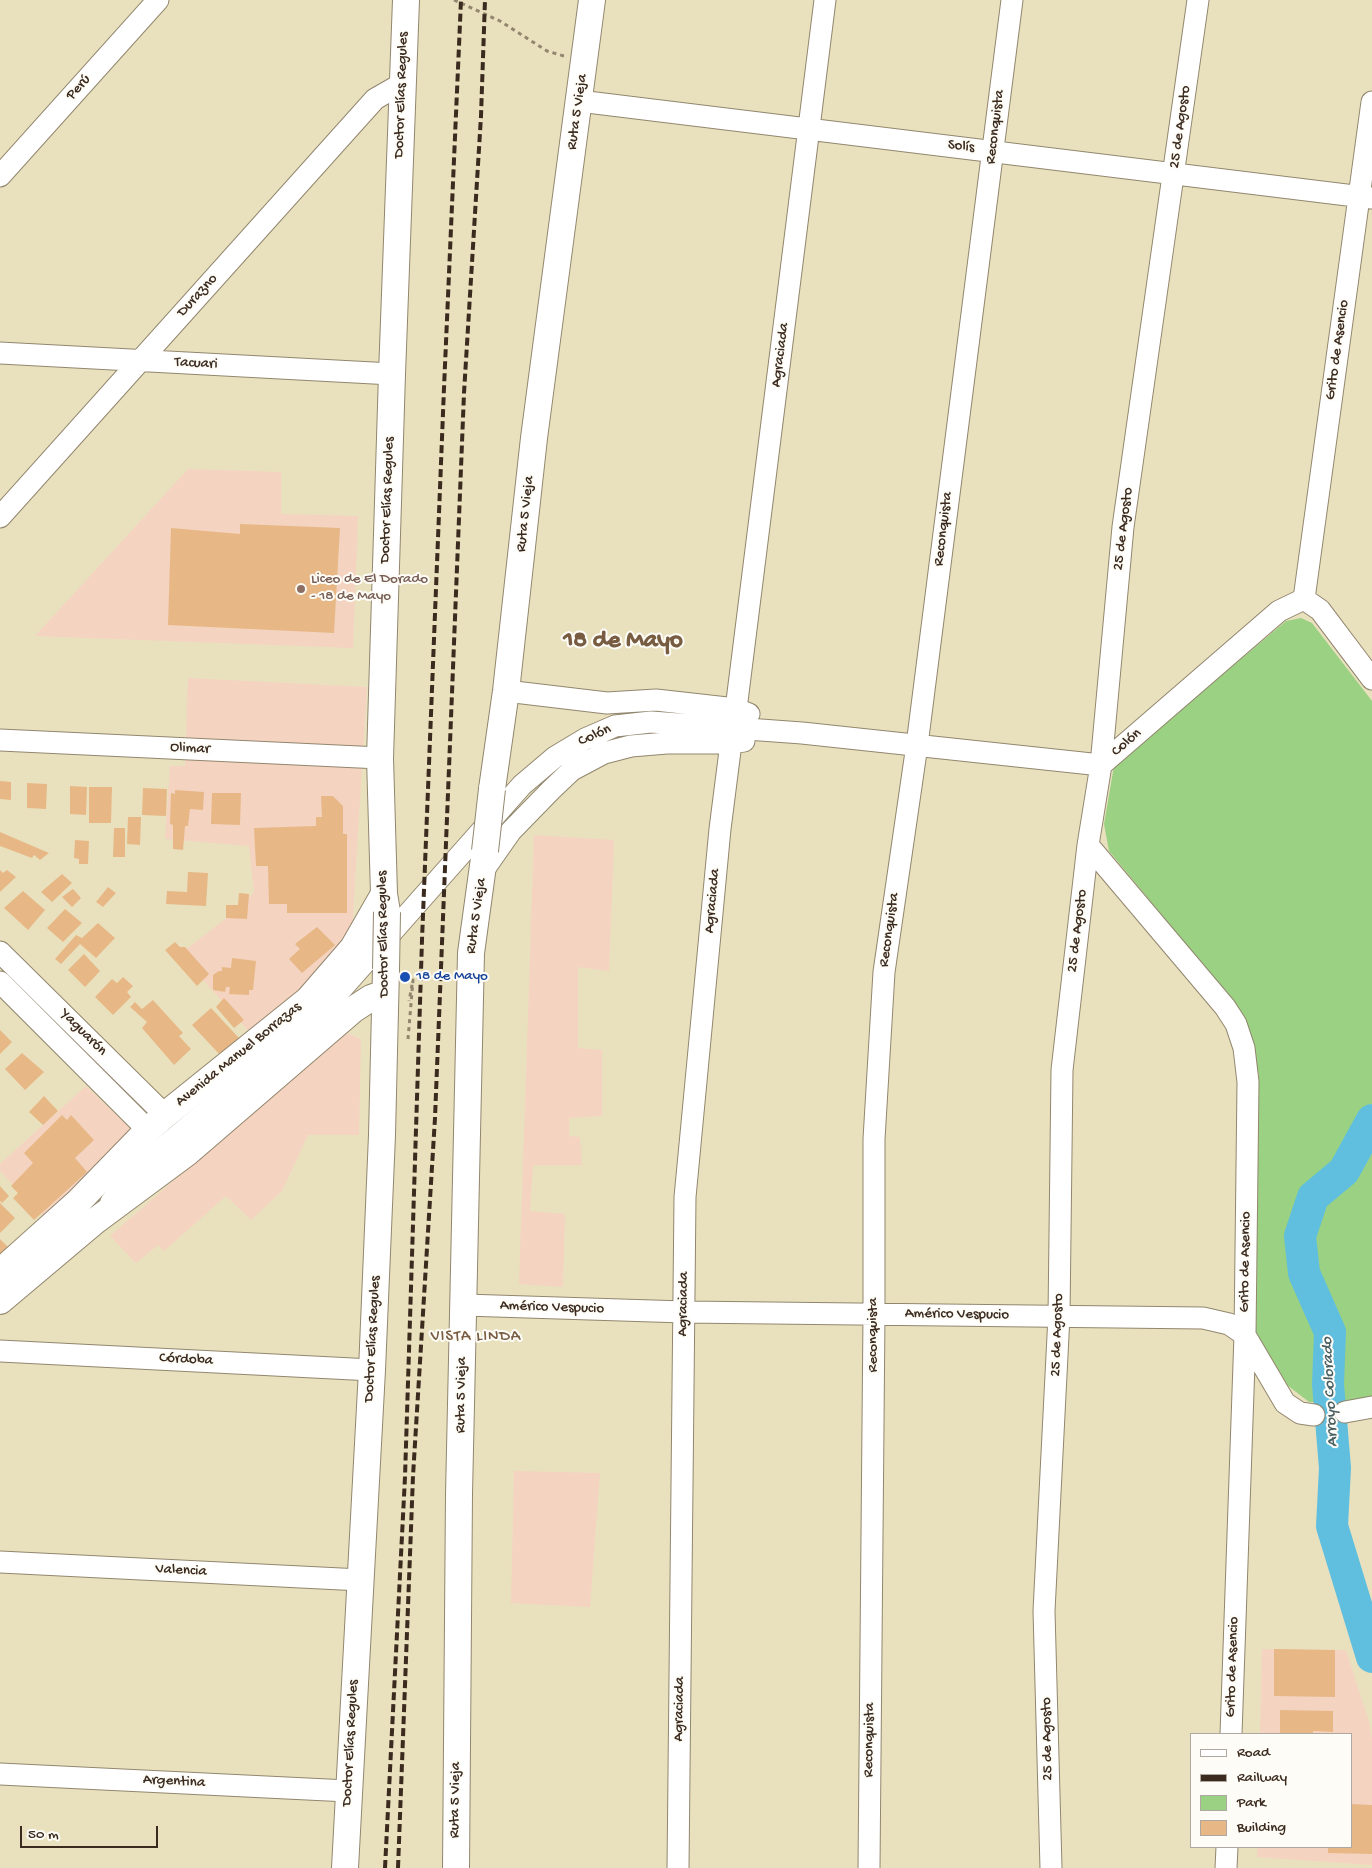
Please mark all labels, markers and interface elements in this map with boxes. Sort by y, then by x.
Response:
street label: Doctor Elías Regules [391,31,413,159]
street label: Perú [63,71,95,105]
street label: Ruta 5 Vieja [564,73,592,151]
street label: 25 de Agosto [1166,84,1196,170]
street label: Reconquista [983,89,1009,165]
street label: Solís [947,136,975,158]
street label: Durazno [174,271,222,321]
street label: Grito de Asencio [1322,299,1354,401]
street label: Agraciada [768,322,794,388]
street label: Tacuari [174,354,218,374]
street label: Doctor Elías Regules [377,436,399,564]
street label: Ruta 5 Vieja [513,475,539,553]
street label: 25 de Agosto [1110,486,1138,572]
street label: Reconquista [931,491,957,567]
place label: Liceo de El Dorado - 18 de Mayo [311,571,428,606]
marker: Liceo de El Dorado - 18 de Mayo [295,583,307,595]
district label: 18 de Mayo [563,627,683,657]
street label: Colón [576,721,614,751]
street label: Colón [1108,725,1146,761]
street label: Olimar [170,739,210,759]
street label: Agraciada [701,868,725,934]
street label: Doctor Elías Regules [374,871,394,997]
street label: Ruta 5 Vieja [463,877,491,955]
street label: 25 de Agosto [1064,888,1092,974]
street label: Reconquista [876,892,904,968]
place label: 18 de Mayo [416,968,488,986]
marker: 18 de Mayo [398,970,412,984]
street label: Avenida Manuel Borrazas [172,999,306,1111]
street label: Yaguarón [56,1006,110,1060]
street label: Grito de Asencio [1236,1211,1256,1313]
street label: Agraciada [674,1271,694,1337]
street label: Doctor Elías Regules [361,1275,385,1403]
street label: 25 de Agosto [1048,1293,1068,1377]
street label: Américo Vespucio [500,1297,604,1319]
street label: Reconquista [865,1298,883,1372]
street label: Américo Vespucio [905,1305,1009,1325]
district label: VISTA LINDA [429,1328,523,1348]
water label: Arroyo Colorado [1319,1337,1343,1447]
street label: Córdoba [159,1350,213,1370]
street label: Ruta 5 Vieja [452,1357,472,1433]
street label: Valencia [155,1561,207,1581]
street label: Grito de Asencio [1222,1616,1244,1718]
street label: Agraciada [670,1676,690,1742]
street label: Doctor Elías Regules [339,1679,363,1807]
street label: 25 de Agosto [1038,1697,1058,1781]
street label: Reconquista [860,1702,880,1778]
legend [1190,1733,1352,1848]
text: Road [1237,1744,1270,1762]
street label: Ruta 5 Vieja [446,1762,466,1838]
text: Railway [1237,1769,1287,1787]
street label: Argentina [142,1771,206,1793]
text: Park [1237,1794,1266,1812]
scale bar [22,1816,160,1848]
text: Building [1237,1819,1286,1837]
text: 50 m [28,1826,59,1844]

